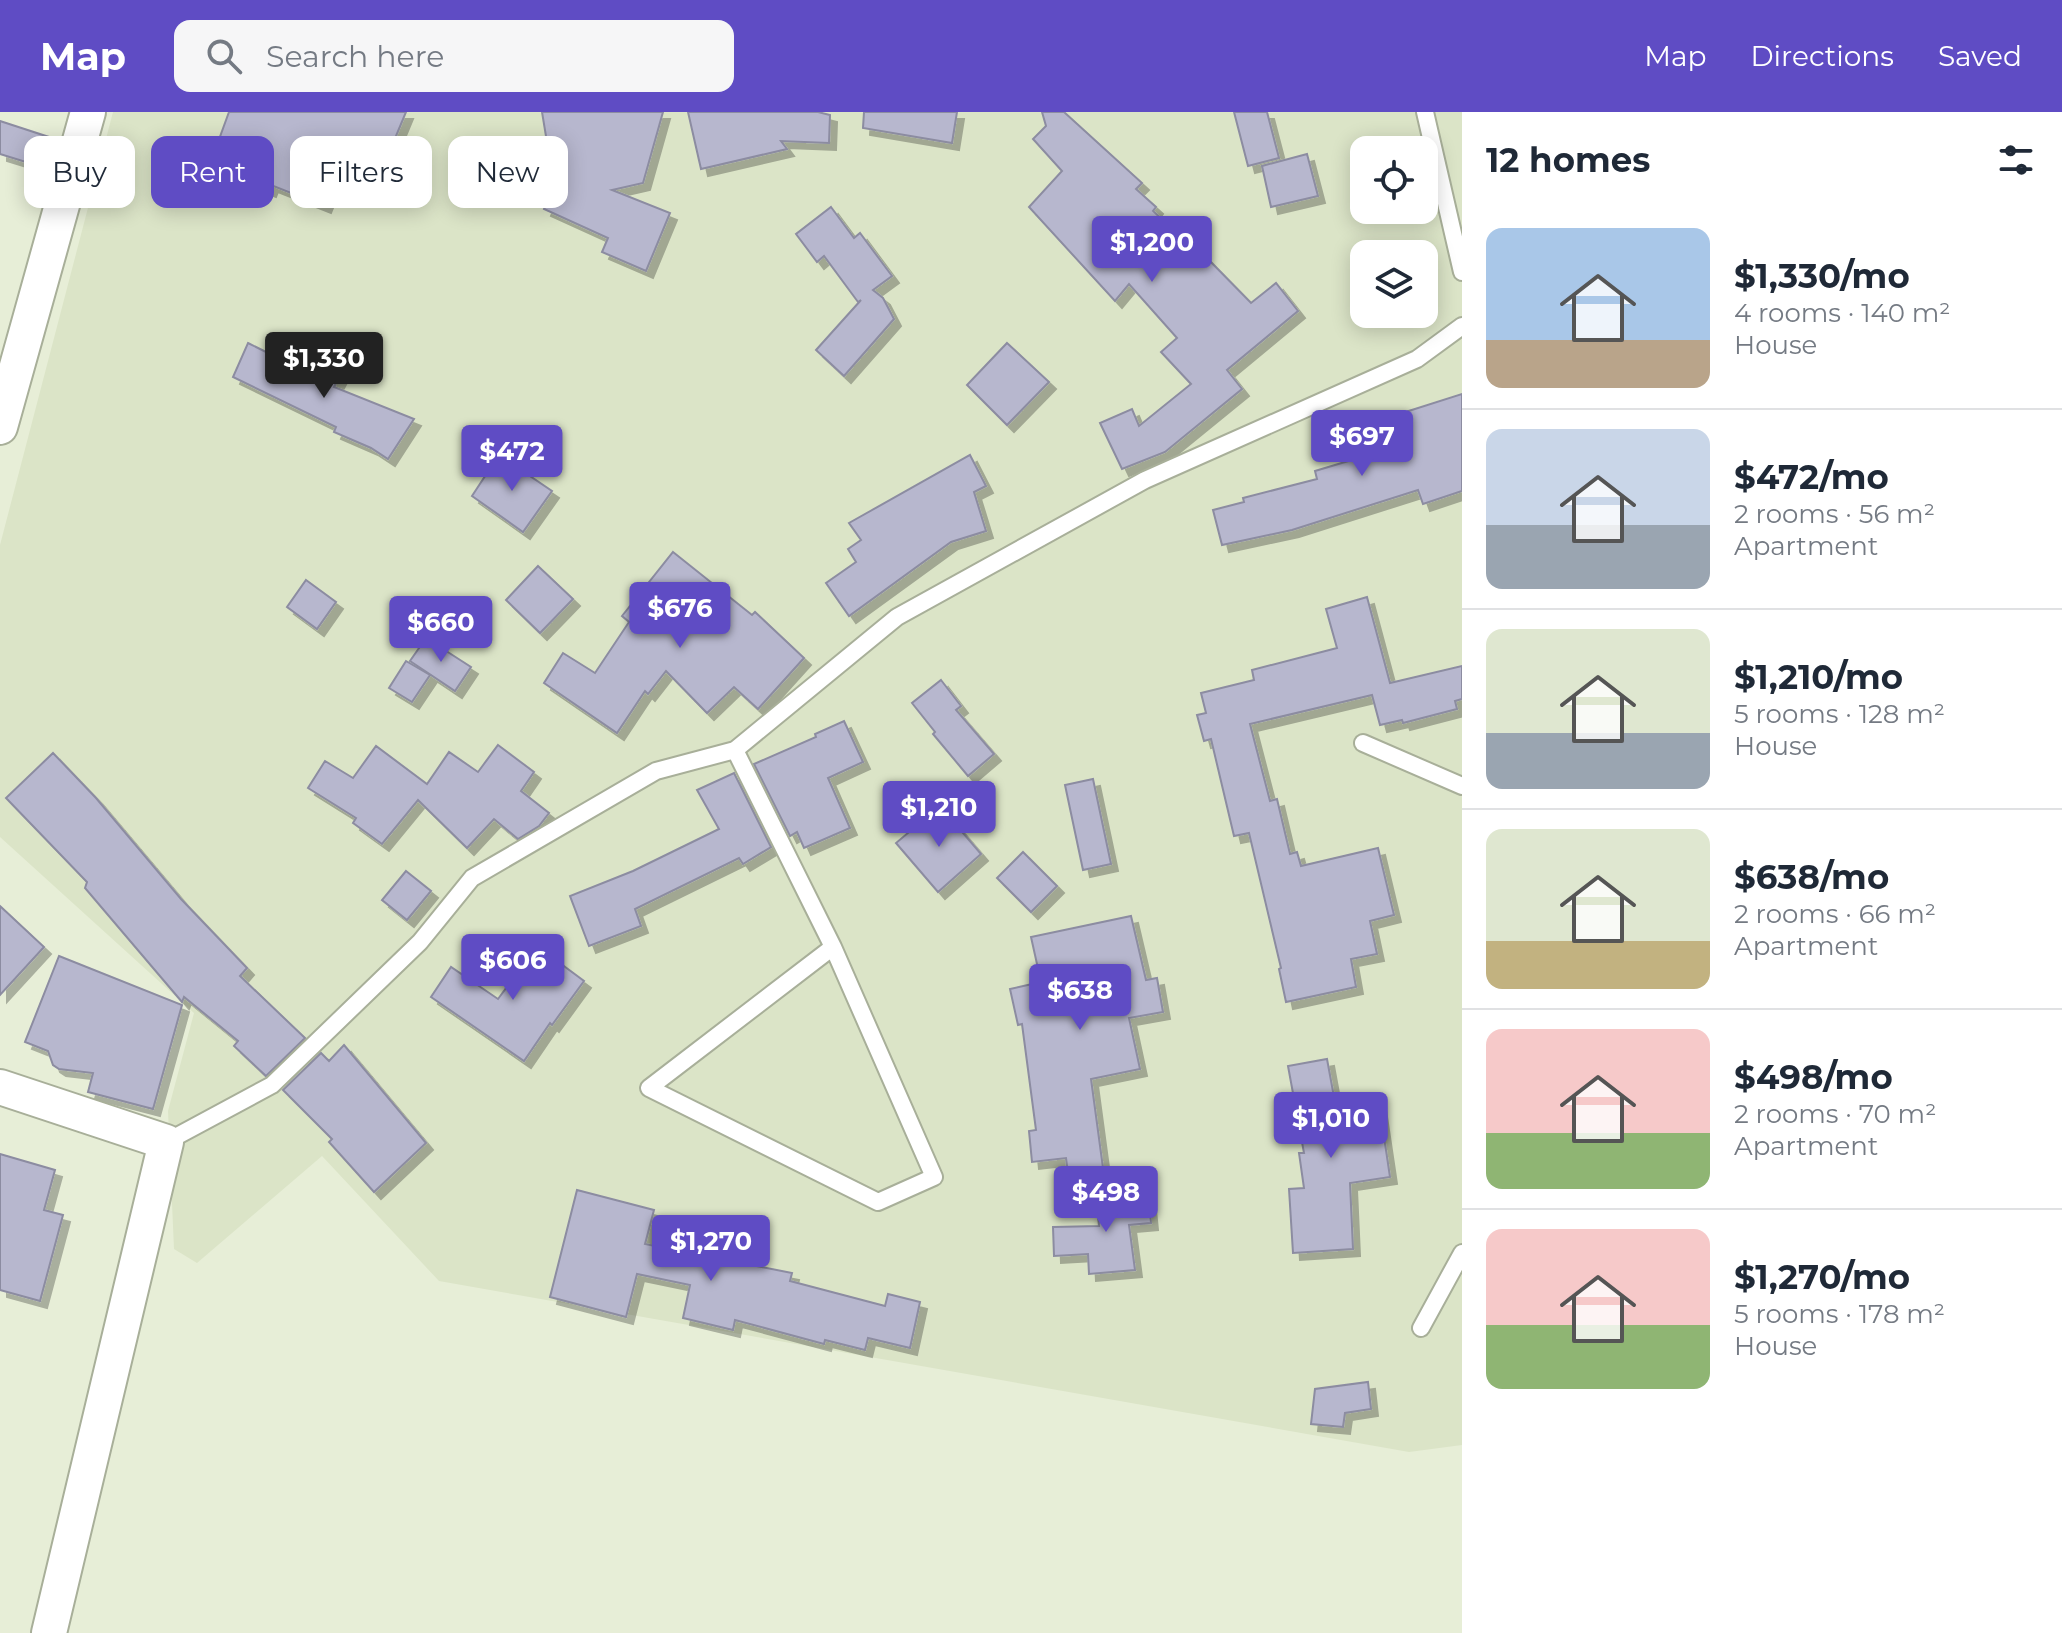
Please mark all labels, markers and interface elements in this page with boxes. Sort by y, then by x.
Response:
search box [174,20,734,92]
text: Map [40,33,126,80]
icon: search [202,34,246,78]
text: Search here [266,38,444,75]
text: Map [1644,39,1706,73]
text: Directions [1750,39,1894,73]
text: Saved [1938,39,2022,73]
chip: Buy [24,136,135,208]
chip: Rent [151,136,274,208]
chip: Filters [290,136,432,208]
chip: New [448,136,568,208]
map controls [1350,136,1438,328]
button: locate [1350,136,1438,224]
icon: filters [1994,138,2038,182]
text: 12 homes [1486,139,1650,181]
pin: $1,200 [1087,216,1217,284]
text: $1,200 [1110,226,1194,258]
button: layers [1350,240,1438,328]
text: $1,330/mo [1734,255,1910,297]
icon: home [1550,260,1646,356]
text: 4 rooms · 140 m² [1734,297,1951,329]
text: House [1734,329,1817,361]
pin: $1,330 [259,332,389,400]
text: $1,330 [283,342,365,374]
pin: $697 [1315,410,1409,478]
text: $697 [1329,420,1395,452]
pin: $472 [465,425,559,493]
text: $472 [479,435,545,467]
text: $472/mo [1734,456,1889,498]
icon: home [1550,461,1646,557]
text: 2 rooms · 56 m² [1734,498,1935,530]
text: Apartment [1734,530,1878,562]
pin: $676 [633,582,727,650]
text: $676 [647,592,713,624]
pin: $660 [394,596,488,664]
text: $660 [407,606,475,638]
text: $1,210/mo [1734,656,1903,698]
icon: home [1550,661,1646,757]
text: 5 rooms · 128 m² [1734,698,1945,730]
text: House [1734,730,1817,762]
pin: $1,210 [874,781,1004,849]
text: $1,210 [901,791,977,823]
text: $638/mo [1734,856,1889,898]
icon: home [1550,861,1646,957]
text: 2 rooms · 66 m² [1734,898,1936,930]
text: Apartment [1734,930,1878,962]
pin: $606 [466,934,560,1002]
text: $606 [479,944,547,976]
pin: $638 [1033,964,1127,1032]
text: $638 [1047,974,1113,1006]
text: $498/mo [1734,1056,1893,1098]
icon: home [1550,1061,1646,1157]
pin: $1,010 [1266,1092,1396,1160]
text: 2 rooms · 70 m² [1734,1098,1936,1130]
text: $1,010 [1292,1102,1370,1134]
text: Apartment [1734,1130,1878,1162]
pin: $498 [1059,1166,1153,1234]
text: $498 [1072,1176,1140,1208]
pin: $1,270 [646,1215,776,1283]
text: $1,270 [670,1225,752,1257]
text: $1,270/mo [1734,1256,1910,1298]
icon: home [1550,1261,1646,1357]
text: 5 rooms · 178 m² [1734,1298,1945,1330]
text: House [1734,1330,1817,1362]

